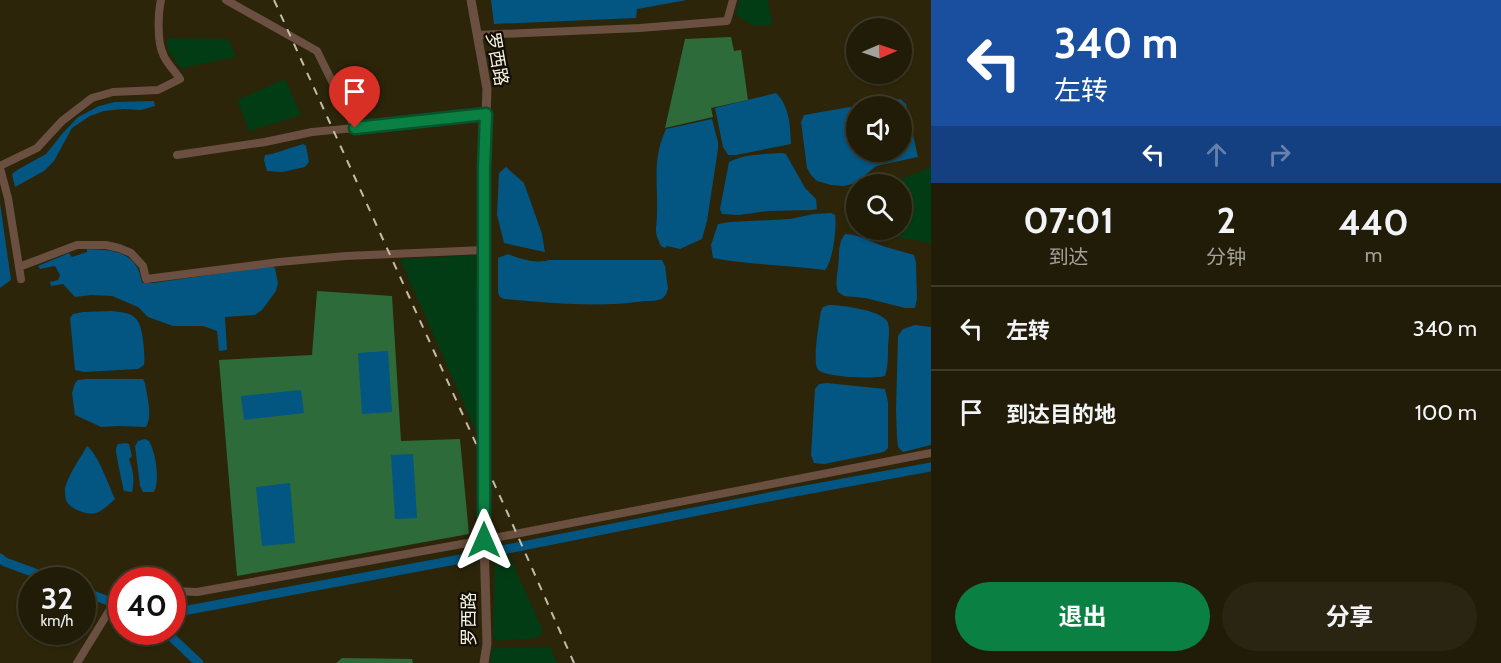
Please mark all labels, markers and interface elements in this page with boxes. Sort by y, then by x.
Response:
text: 340 m [1054,17,1178,69]
north arrow [846,18,912,84]
map controls [846,18,912,240]
icon: left [955,24,1033,102]
street label: 罗西路 [481,31,513,87]
pin [329,66,380,128]
text: 左转 [1054,74,1108,107]
icon: arrive [338,75,371,108]
button: sound [846,96,912,162]
icon: left [1137,138,1170,171]
icon: ahead [1200,138,1233,171]
icon: right [1263,138,1296,171]
button: search [846,174,912,240]
text: 07:01 [1023,198,1114,242]
text: 2 [1217,198,1236,242]
text: 440 [1339,200,1409,244]
text: m [1365,243,1382,267]
text: 到达 [1049,245,1089,269]
text: 分钟 [1206,245,1246,269]
icon: left [955,312,988,345]
text: 340 m [1413,315,1477,342]
text: 左转 [1006,317,1050,344]
icon: arrive [955,396,988,429]
text: 100 m [1415,399,1477,426]
text: 到达目的地 [1006,401,1116,428]
position arrow [452,508,516,572]
speed limit sign: 40 [108,567,186,645]
text: 32 [41,580,73,617]
button: 退出 [955,582,1210,651]
button: 分享 [1222,582,1477,651]
street label: 罗西路 [458,592,480,646]
text: km/h [41,612,73,630]

